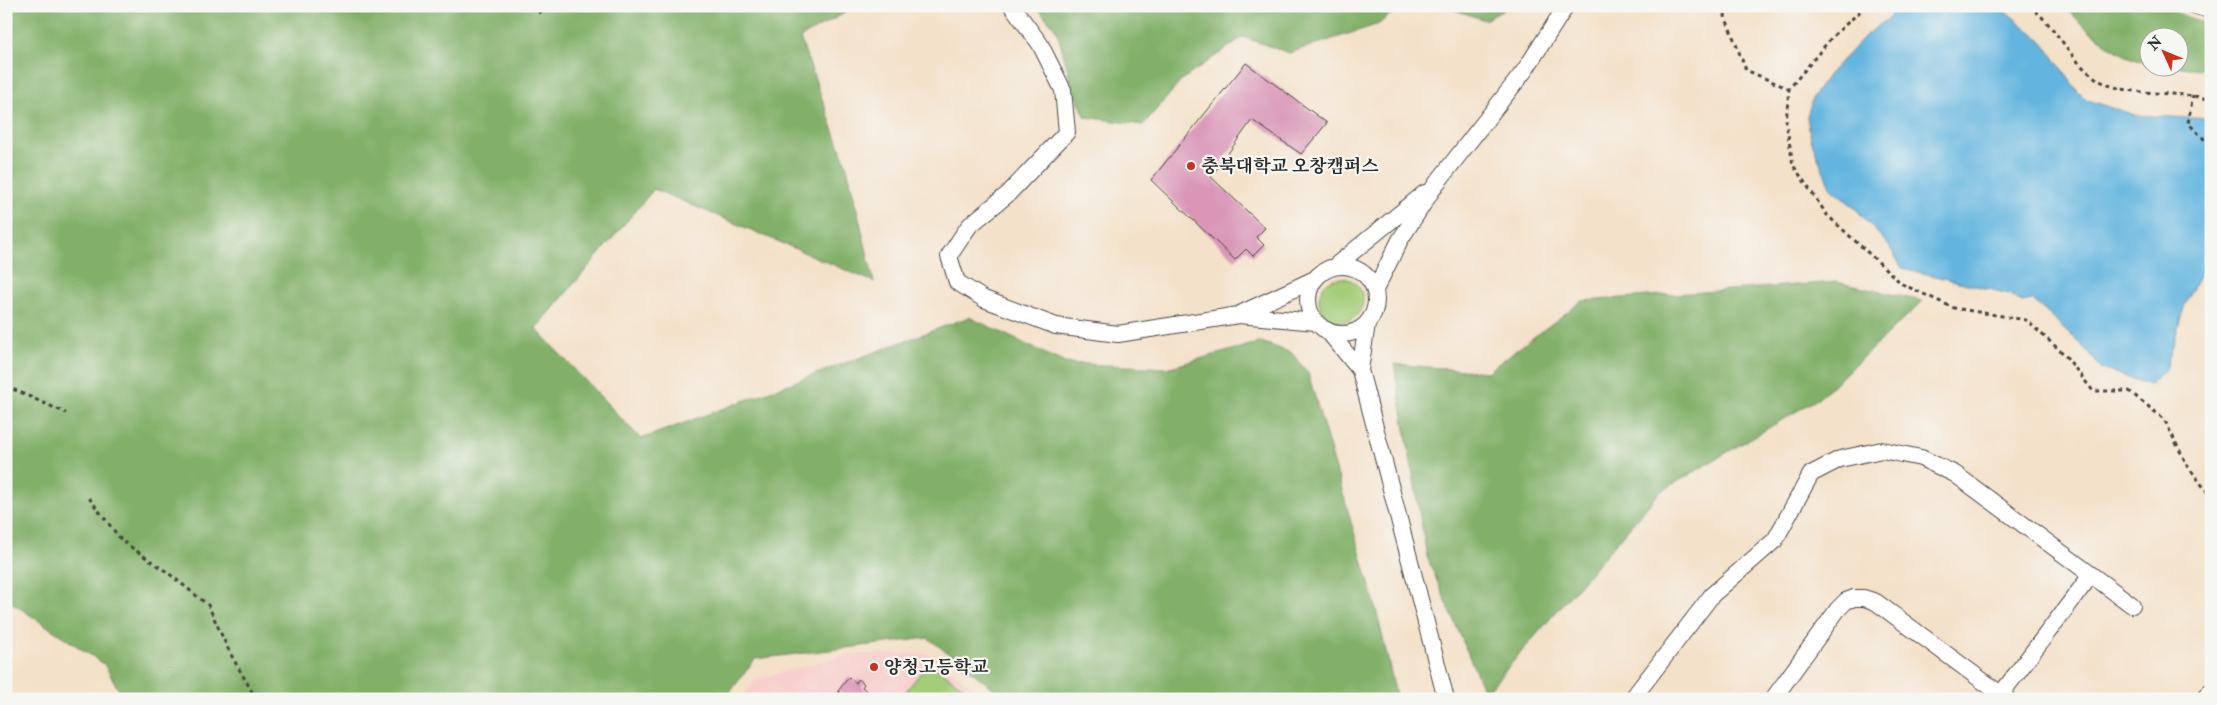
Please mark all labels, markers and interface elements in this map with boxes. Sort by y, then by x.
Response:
north arrow [2140,28,2190,78]
text: N [2144,33,2166,54]
place label: 충북대학교 오창캠퍼스 [1201,155,1379,178]
marker: 충북대학교 오창캠퍼스 [1185,160,1197,172]
place label: 양청고등학교 [884,656,989,679]
marker: 양청고등학교 [868,661,880,673]

